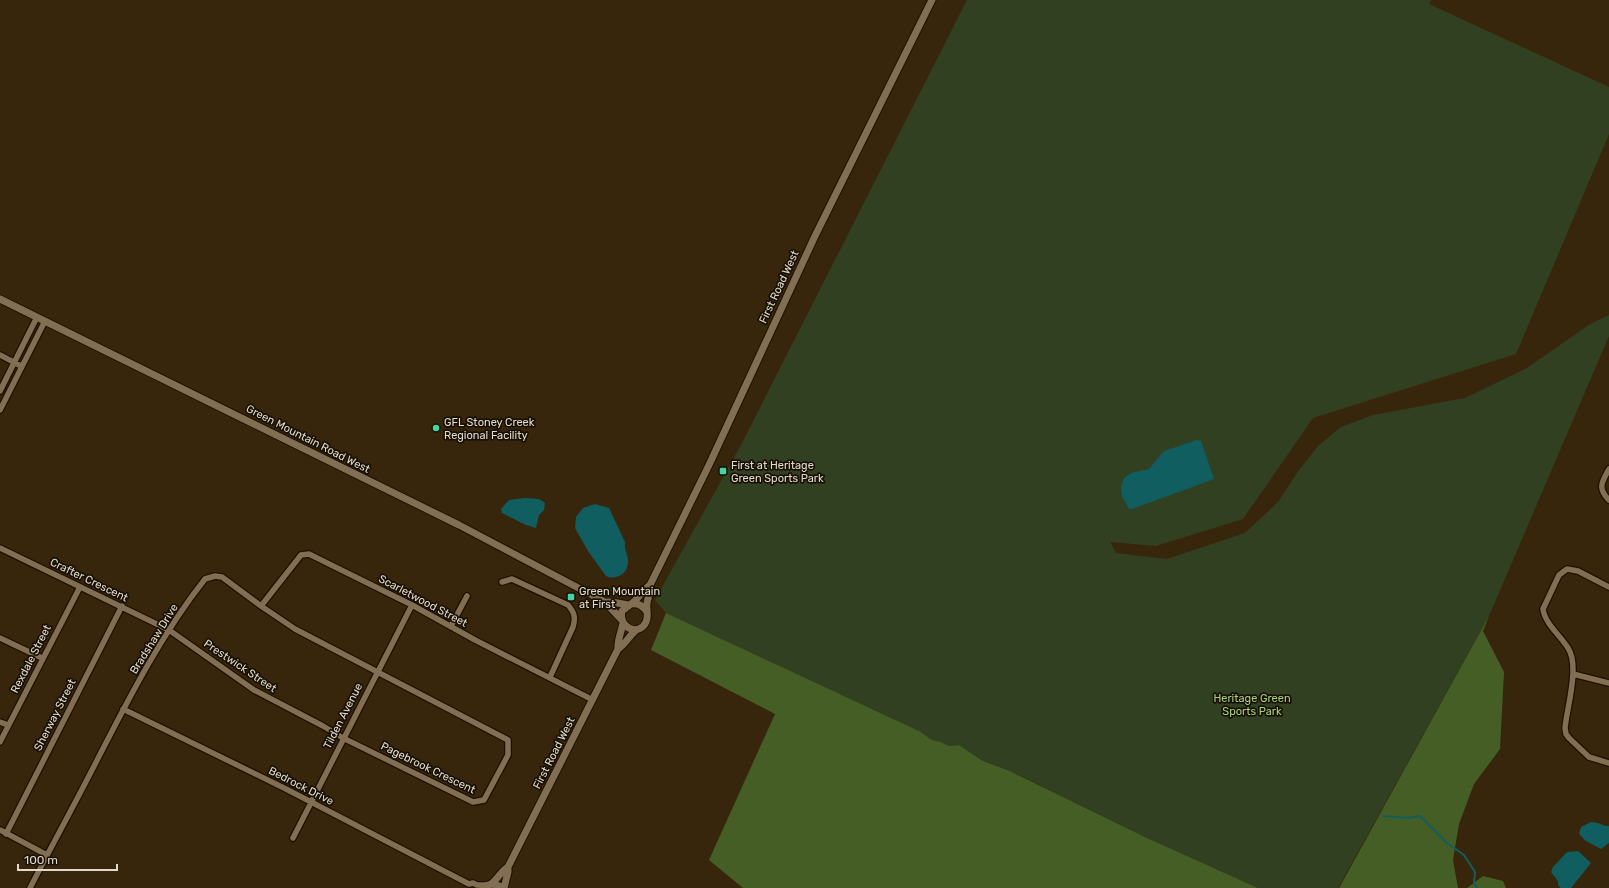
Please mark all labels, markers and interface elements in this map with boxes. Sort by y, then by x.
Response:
street label: First Road West [756,248,802,326]
street label: Green Mountain Road West [244,402,373,476]
place label: GFL Stoney Creek Regional Facility [444,416,535,442]
marker: GFL Stoney Creek Regional Facility [431,423,441,433]
place label: First at Heritage Green Sports Park [731,459,824,485]
marker: First at Heritage Green Sports Park [718,466,728,476]
street label: Crafter Crescent [48,556,131,605]
street label: Scarletwood Street [376,572,470,630]
place label: Green Mountain at First [579,585,660,611]
marker: Green Mountain at First [566,592,576,602]
street label: Bradshaw Drive [127,602,181,676]
street label: Rexdale Street [8,622,54,695]
street label: Prestwick Street [201,637,279,695]
street label: Sherway Street [31,676,79,753]
street label: Tilden Avenue [321,681,365,751]
park label: Heritage Green Sports Park [1213,692,1291,718]
street label: First Road West [530,714,578,791]
street label: Pagebrook Crescent [379,739,478,797]
street label: Bedrock Drive [266,764,336,808]
scale bar [18,846,117,872]
text: 100 m [24,853,58,867]

